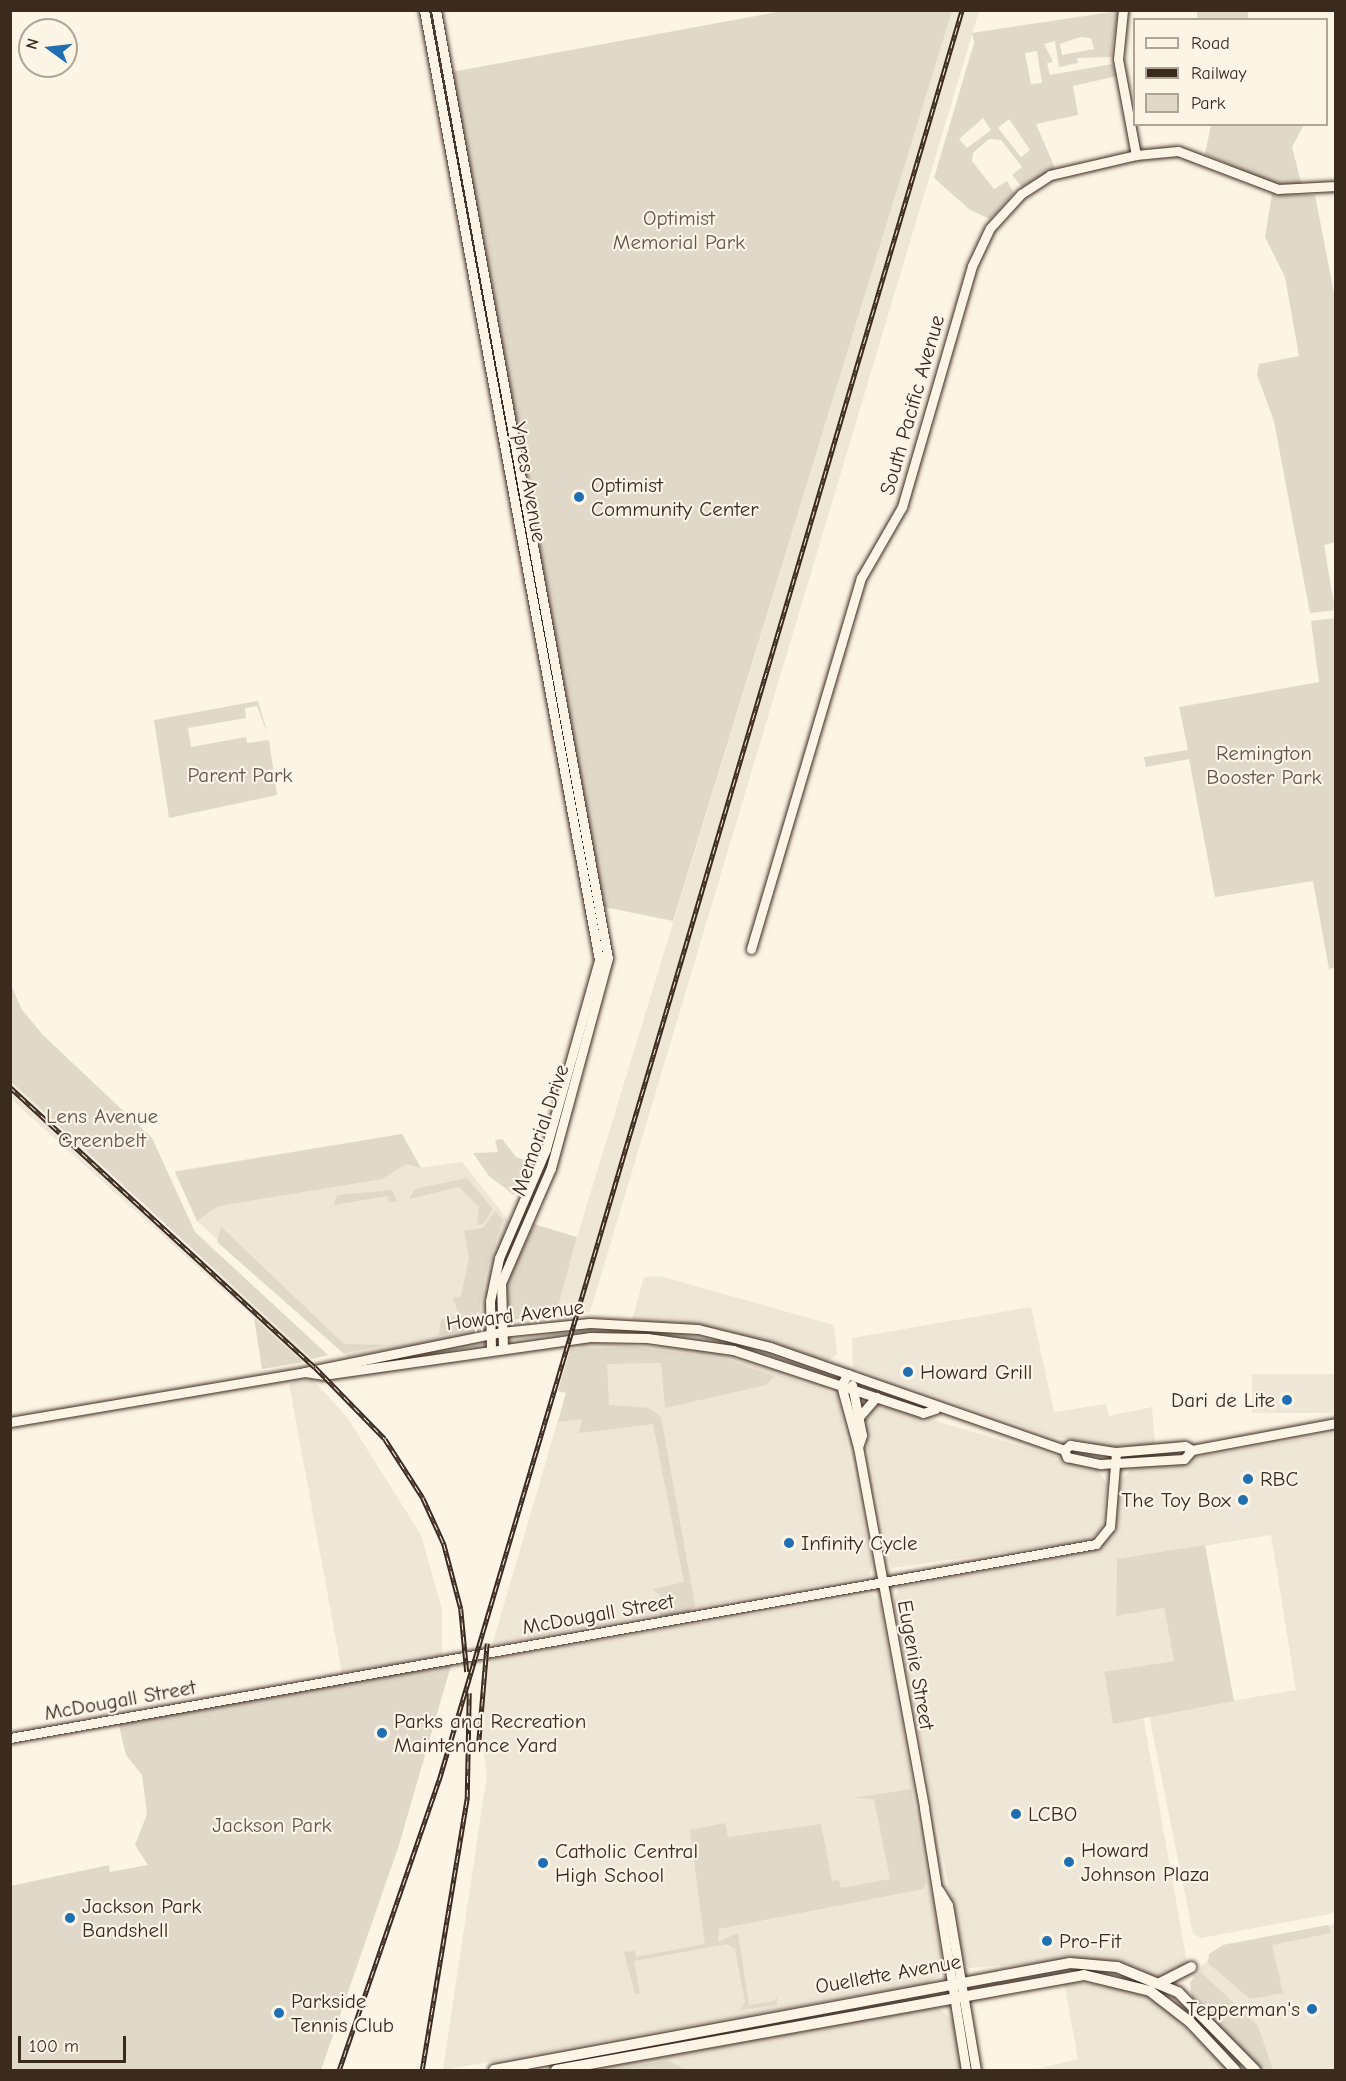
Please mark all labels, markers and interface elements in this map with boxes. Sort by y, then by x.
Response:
north arrow [18,18,78,78]
legend [1133,18,1328,126]
text: Road [1191,33,1230,54]
text: N [23,36,43,51]
text: Railway [1191,63,1247,84]
text: Park [1191,93,1225,114]
park label: Optimist Memorial Park [613,205,745,255]
street label: South Pacific Avenue [874,312,950,498]
street label: Ypres Avenue [506,420,552,544]
place label: Optimist Community Center [591,472,759,522]
marker: Optimist Community Center [572,490,586,504]
park label: Remington Booster Park [1206,740,1322,790]
park label: Parent Park [187,762,293,788]
street label: Memorial Drive [506,1061,574,1199]
park label: Lens Avenue Greenbelt [46,1103,158,1153]
street label: Howard Avenue [445,1294,585,1336]
place label: Howard Grill [920,1359,1032,1385]
marker: Howard Grill [901,1365,915,1379]
place label: Dari de Lite [1171,1387,1275,1413]
marker: Dari de Lite [1280,1393,1294,1407]
place label: RBC [1260,1466,1298,1492]
marker: RBC [1241,1472,1255,1486]
place label: The Toy Box [1121,1487,1231,1513]
marker: The Toy Box [1236,1493,1250,1507]
place label: Infinity Cycle [801,1530,917,1556]
marker: Infinity Cycle [782,1536,796,1550]
street label: McDougall Street [520,1588,676,1640]
street label: Eugenie Street [892,1598,940,1732]
street label: McDougall Street [42,1674,198,1726]
place label: Parks and Recreation Maintenance Yard [394,1708,586,1758]
marker: Parks and Recreation Maintenance Yard [375,1726,389,1740]
place label: LCBO [1028,1801,1077,1827]
marker: LCBO [1009,1807,1023,1821]
park label: Jackson Park [212,1812,332,1838]
place label: Howard Johnson Plaza [1081,1837,1210,1887]
place label: Catholic Central High School [555,1838,698,1888]
marker: Howard Johnson Plaza [1062,1855,1076,1869]
marker: Catholic Central High School [536,1856,550,1870]
place label: Jackson Park Bandshell [82,1893,201,1943]
marker: Jackson Park Bandshell [63,1911,77,1925]
place label: Pro-Fit [1059,1928,1121,1954]
marker: Pro-Fit [1040,1934,1054,1948]
street label: Ouellette Avenue [813,1949,963,1999]
place label: Parkside Tennis Club [291,1988,394,2038]
place label: Tepperman's [1186,1996,1300,2022]
marker: Tepperman's [1305,2002,1319,2016]
marker: Parkside Tennis Club [272,2006,286,2020]
scale bar [21,2024,129,2062]
text: 100 m [29,2036,79,2057]

